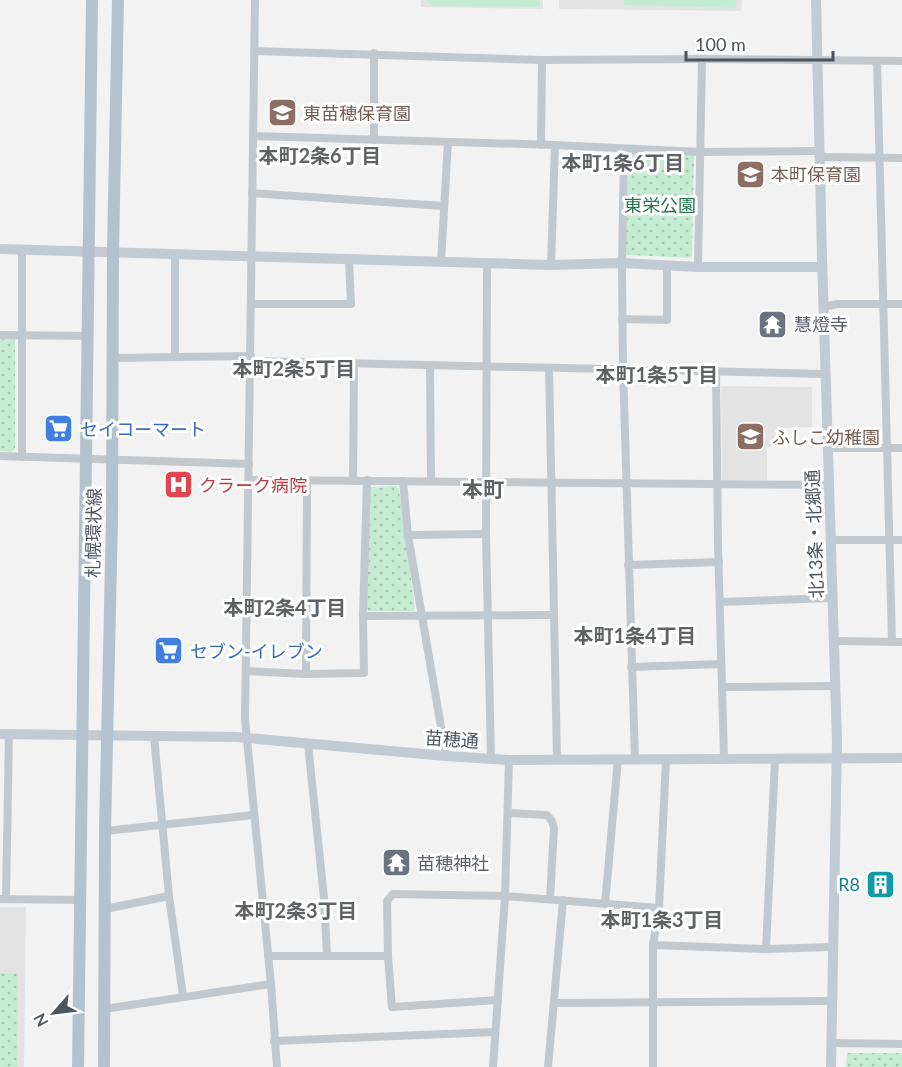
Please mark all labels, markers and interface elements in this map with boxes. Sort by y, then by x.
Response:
scale bar [686,24,833,62]
text: 100 m [695,33,746,55]
school or university icon: 東苗穂保育園 [266,97,298,129]
place label: 東苗穂保育園 [303,102,411,124]
district label: 本町2条6丁目 [258,143,382,167]
district label: 本町1条6丁目 [561,150,685,174]
school or university icon: 本町保育園 [734,158,766,190]
place label: 本町保育園 [771,163,861,185]
park label: 東栄公園 [624,194,696,216]
temple icon: 慧燈寺 [757,308,789,340]
place label: 慧燈寺 [794,313,848,335]
district label: 本町2条5丁目 [232,356,356,380]
district label: 本町1条5丁目 [595,362,719,386]
supermarket icon: セイコーマート [43,413,75,445]
place label: セイコーマート [80,418,206,440]
school or university icon: ふしこ幼稚園 [735,421,767,453]
place label: ふしこ幼稚園 [772,426,880,448]
hospital icon: クラーク病院 [162,469,194,501]
street label: 北13条・北郷通 [801,469,827,599]
place label: クラーク病院 [199,474,307,496]
district label: 本町 [462,476,504,501]
street label: 札幌環状線 [81,488,105,578]
district label: 本町2条4丁目 [223,595,347,619]
district label: 本町1条4丁目 [573,623,697,647]
supermarket icon: セブン-イレブン [153,635,185,667]
place label: セブン-イレブン [190,640,323,662]
street label: 苗穂通 [424,726,480,752]
temple icon: 苗穂神社 [380,847,412,879]
place label: 苗穂神社 [417,852,489,874]
building icon: R8 [865,868,897,900]
place label: R8 [838,873,860,895]
district label: 本町2条3丁目 [234,898,358,922]
district label: 本町1条3丁目 [600,907,724,931]
north arrow [24,983,84,1043]
text: N [29,1010,52,1030]

